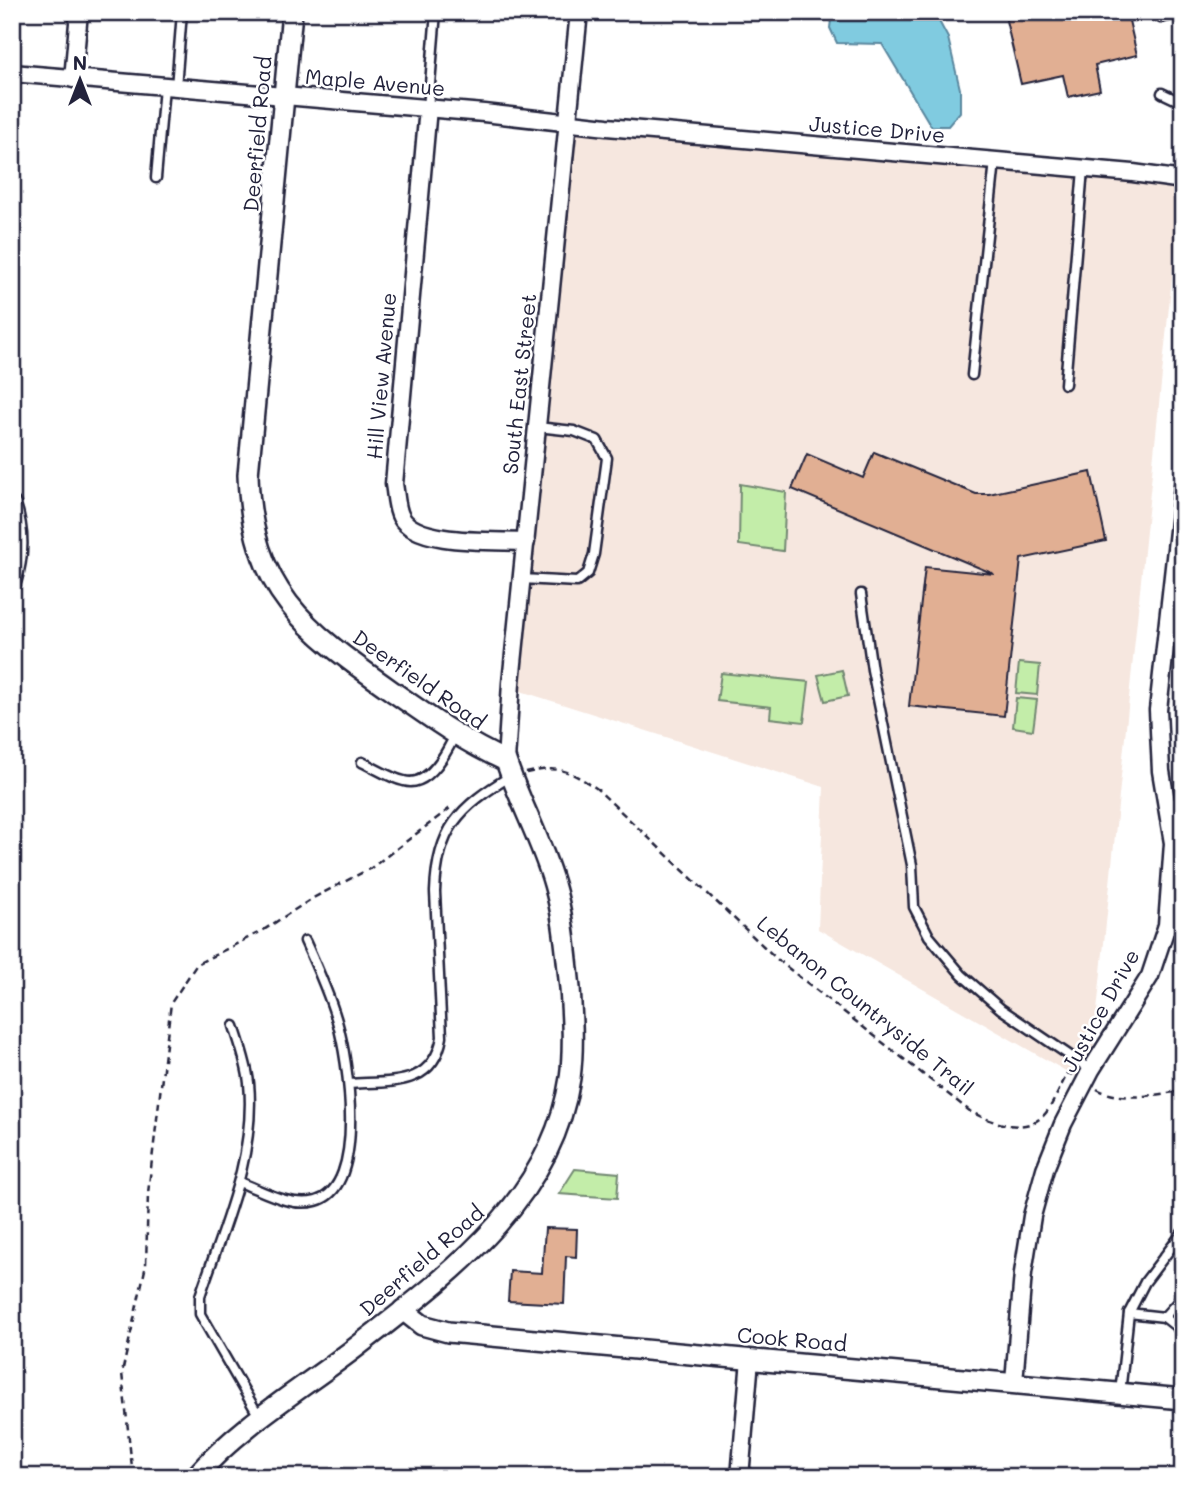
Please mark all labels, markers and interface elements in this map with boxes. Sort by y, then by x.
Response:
north arrow [46,46,116,116]
text: N [73,50,87,75]
street label: Deerfield Road [236,55,277,213]
street label: Maple Avenue [304,62,446,101]
street label: Justice Drive [808,109,946,148]
street label: Hill View Avenue [360,291,401,460]
street label: South East Street [496,292,541,476]
street label: Deerfield Road [348,623,492,735]
street label: Lebanon Countryside Trail [752,909,980,1101]
street label: Justice Drive [1055,944,1145,1076]
street label: Deerfield Road [353,1198,489,1321]
street label: Cook Road [736,1320,848,1357]

